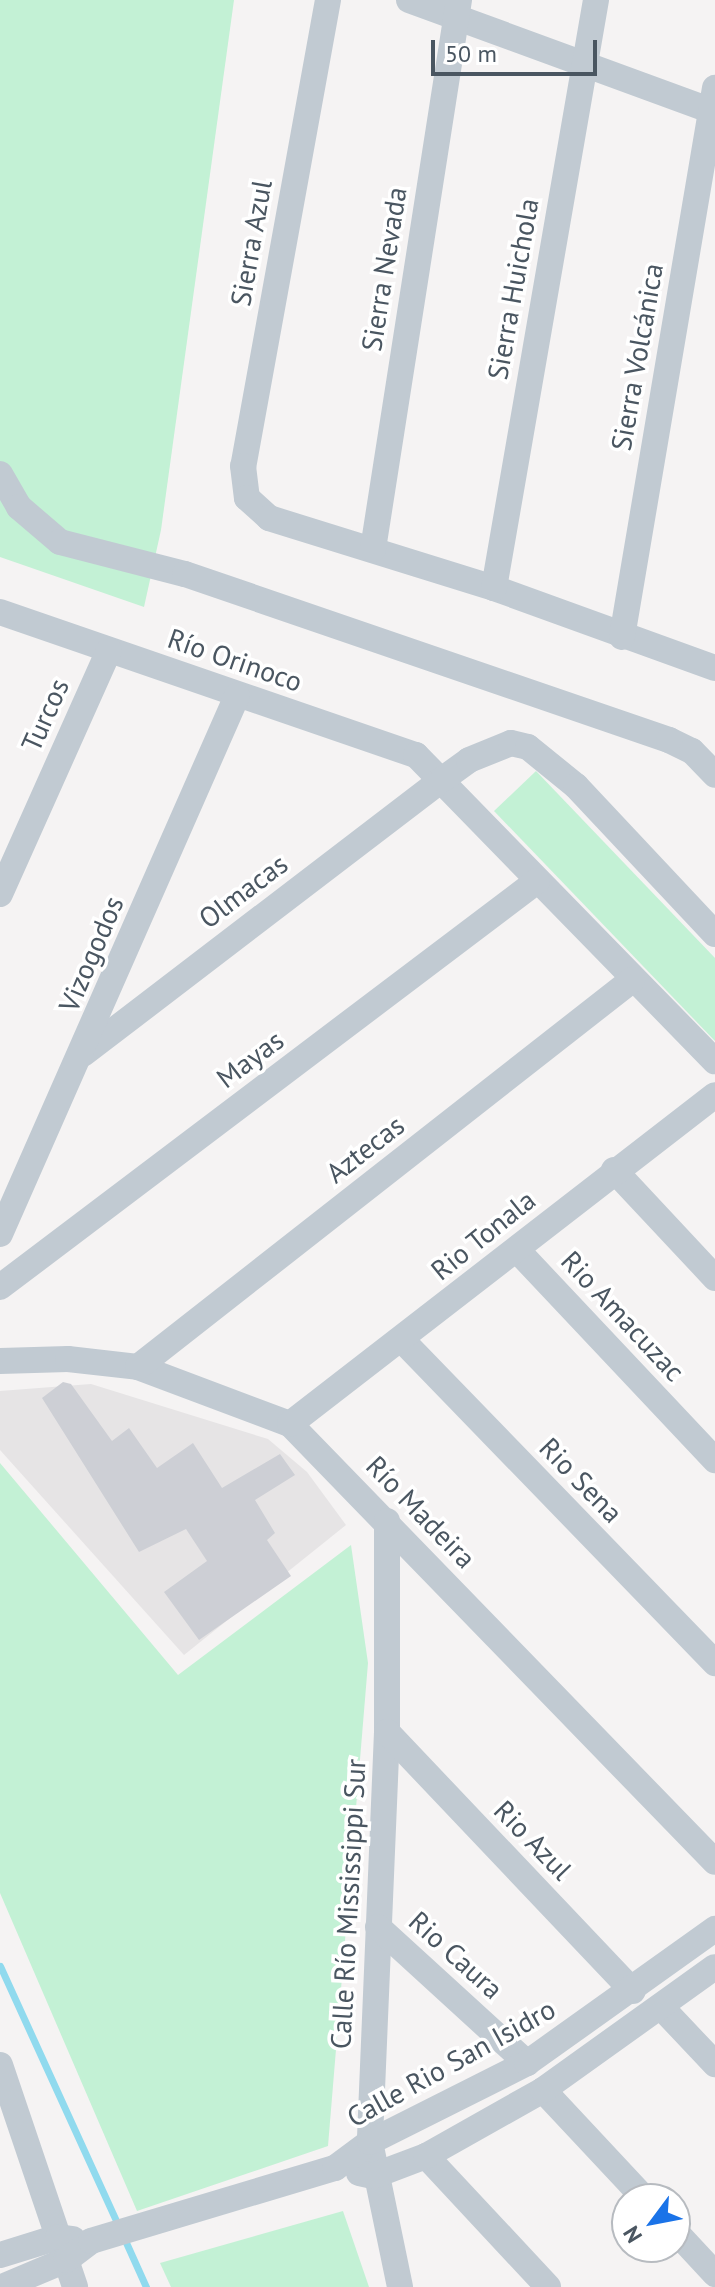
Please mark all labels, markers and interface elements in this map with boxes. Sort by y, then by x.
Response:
scale bar [435,24,601,74]
text: 50 m [445,38,497,69]
street label: Sierra Azul [223,177,279,309]
street label: Sierra Nevada [354,184,414,354]
street label: Sierra Huichola [481,196,545,382]
street label: Sierra Volcánica [604,260,670,454]
street label: Río Orinoco [163,621,307,699]
street label: Turcos [14,673,76,757]
street label: Olmacas [192,847,294,935]
street label: Vizogodos [52,891,130,1017]
street label: Mayas [210,1023,290,1095]
street label: Aztecas [319,1108,411,1190]
street label: Rio Tonala [424,1183,542,1287]
street label: Rio Amacuzac [554,1244,692,1388]
street label: Rio Sena [532,1431,630,1529]
street label: Río Madeira [359,1449,483,1575]
street label: Calle Río Mississippi Sur [324,1758,372,2050]
street label: Rio Azul [487,1793,579,1887]
street label: Rio Caura [402,1904,510,2006]
street label: Calle Rio San Isidro [341,1992,561,2134]
north arrow [611,2183,691,2263]
text: N [617,2221,648,2248]

